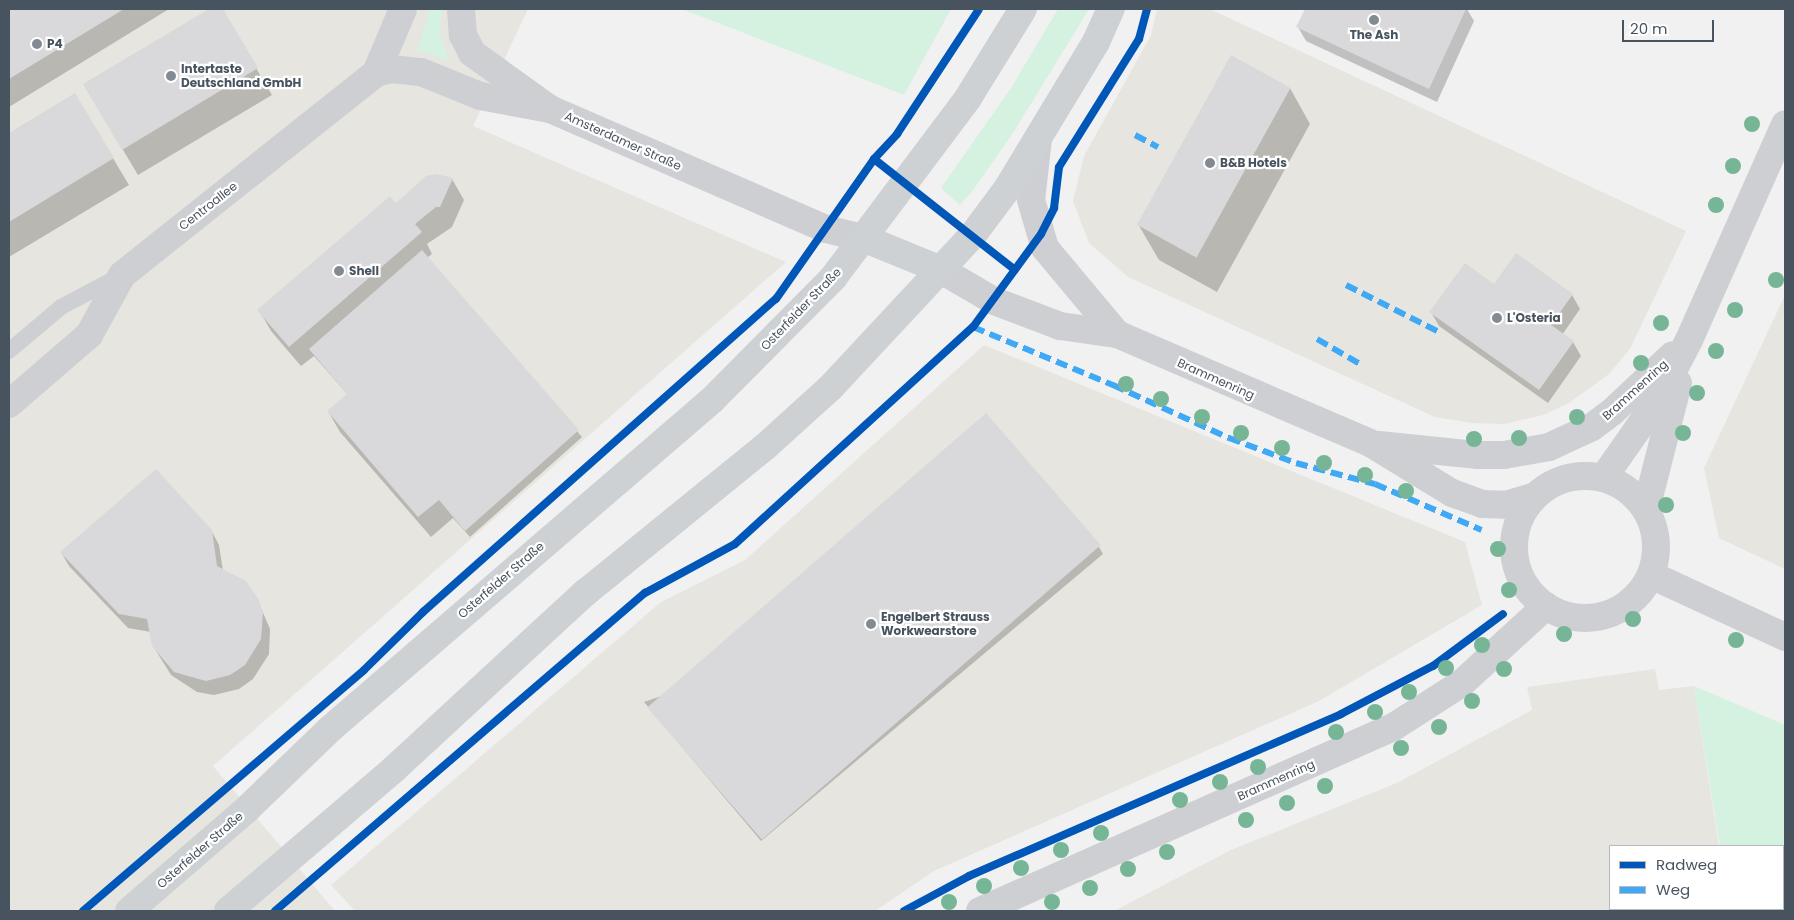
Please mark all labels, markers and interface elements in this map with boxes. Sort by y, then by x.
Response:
scale bar [1624,10,1716,42]
marker: The Ash [1368,14,1380,26]
text: 20 m [1630,18,1668,39]
place label: The Ash [1350,28,1398,42]
place label: P4 [47,37,63,51]
marker: P4 [31,38,43,50]
place label: Intertaste Deutschland GmbH [181,62,301,90]
marker: Intertaste Deutschland GmbH [165,70,177,82]
street label: Amsterdamer Straße [562,109,684,173]
place label: B&B Hotels [1220,156,1287,170]
marker: B&B Hotels [1204,157,1216,169]
street label: Centroallee [176,179,240,233]
place label: Shell [349,264,379,278]
marker: Shell [333,265,345,277]
street label: Osterfelder Straße [758,265,844,353]
place label: L'Osteria [1507,311,1561,325]
marker: L'Osteria [1491,312,1503,324]
street label: Brammenring [1175,356,1257,402]
street label: Brammenring [1599,357,1671,423]
street label: Osterfelder Straße [455,539,547,621]
place label: Engelbert Strauss Workwearstore [881,610,990,638]
marker: Engelbert Strauss Workwearstore [865,618,877,630]
street label: Brammenring [1235,757,1317,803]
street label: Osterfelder Straße [154,809,246,891]
legend [1609,845,1784,910]
text: Radweg [1656,854,1717,875]
text: Weg [1656,879,1690,900]

